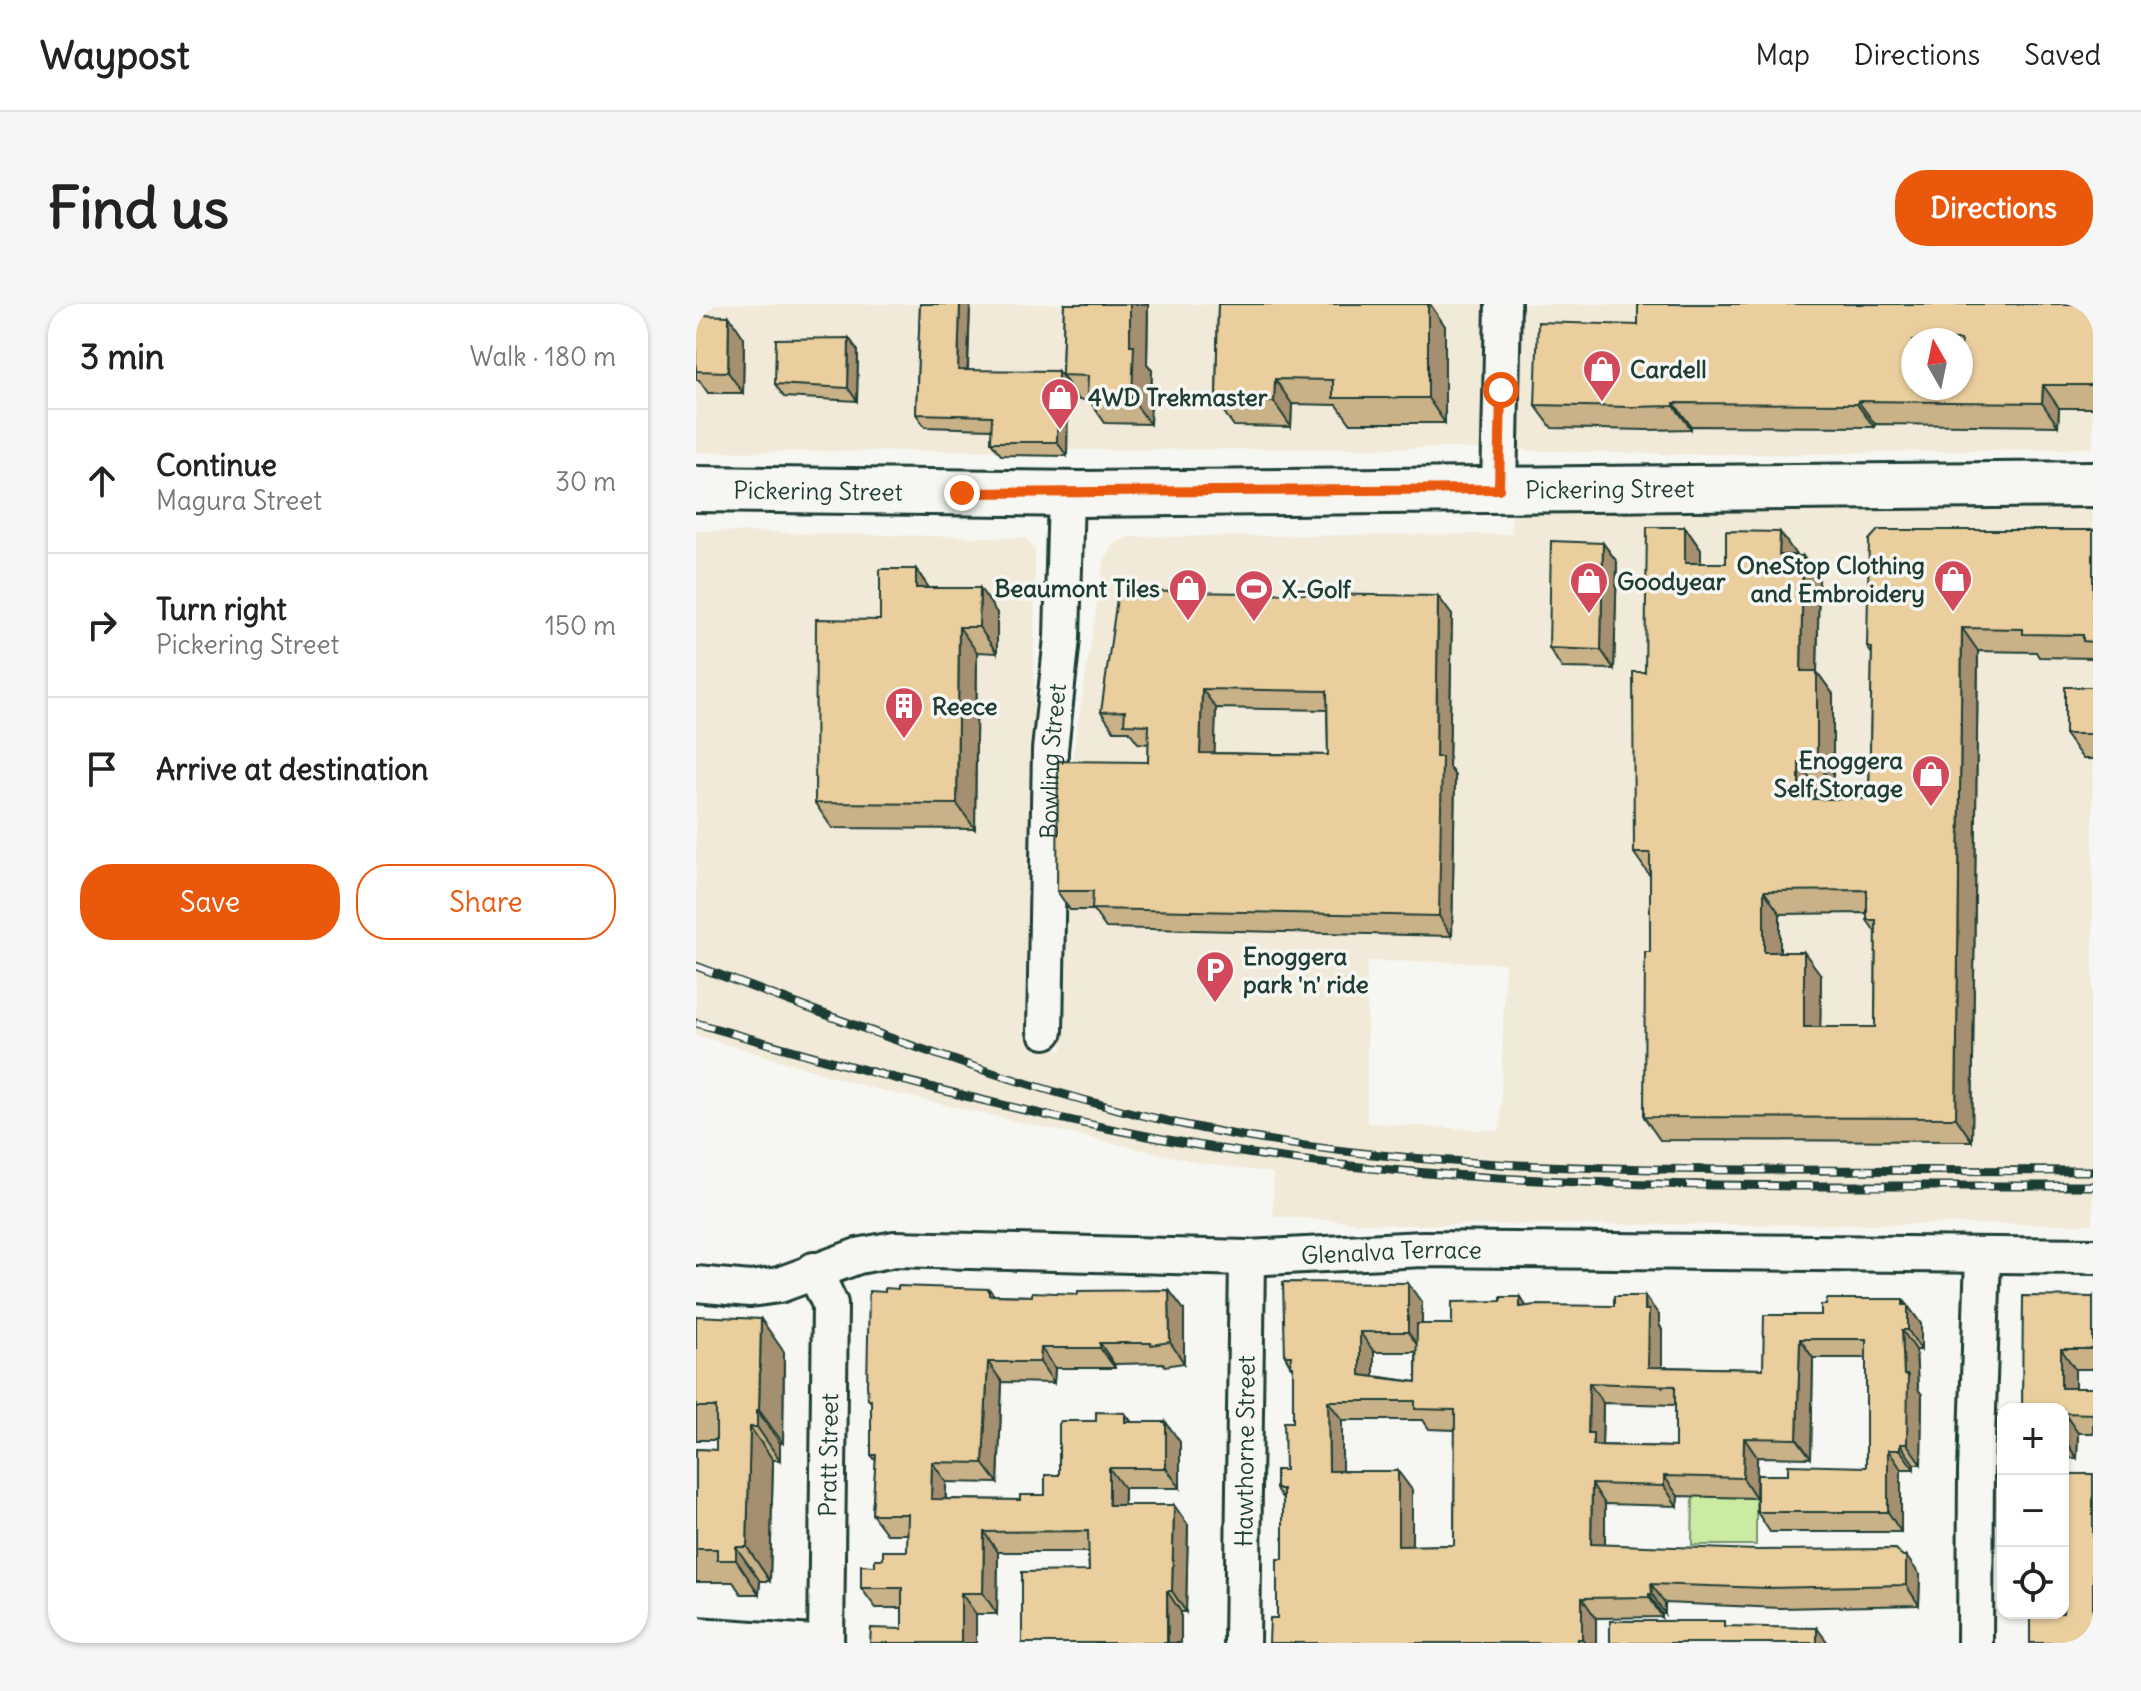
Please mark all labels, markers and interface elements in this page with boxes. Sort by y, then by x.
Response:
text: Waypost [40,32,190,79]
text: Map [1755,37,1810,73]
text: Directions [1854,37,1980,73]
text: Saved [2024,37,2101,73]
button: Directions [1895,170,2093,246]
text: Find us [48,173,229,243]
north arrow [1901,328,1973,400]
text: 3 min [80,335,165,378]
text: Walk · 180 m [470,340,616,373]
shop icon: Cardell [1581,348,1623,403]
place label: Cardell [1630,354,1707,384]
route start [1483,372,1519,408]
shop icon: 4WD Trekmaster [1039,376,1081,431]
place label: 4WD Trekmaster [1088,382,1268,412]
text: Continue [156,446,277,484]
icon: ahead [80,459,124,503]
text: 30 m [555,465,616,498]
street label: Pickering Street [1525,473,1695,505]
street label: Pickering Street [733,474,903,507]
route end [944,475,980,511]
text: Magura Street [156,484,322,517]
place label: OneStop Clothing and Embroidery [1737,550,1925,608]
shop icon: OneStop Clothing and Embroidery [1932,558,1974,613]
shop icon: Goodyear [1568,560,1610,615]
place label: Goodyear [1617,566,1726,596]
shop icon: Beaumont Tiles [1167,567,1209,622]
sports icon: X-Golf [1233,568,1275,623]
place label: Beaumont Tiles [995,573,1160,603]
place label: X-Golf [1282,574,1352,604]
text: Turn right [156,590,287,628]
icon: right [80,603,124,647]
text: 150 m [545,609,616,642]
text: Pickering Street [156,628,339,661]
street label: Bowling Street [1033,682,1072,839]
building icon: Reece [883,685,925,740]
place label: Reece [932,691,997,721]
place label: Enoggera Self Storage [1774,745,1903,803]
icon: arrive [80,747,124,791]
text: Arrive at destination [156,750,428,788]
shop icon: Enoggera Self Storage [1910,753,1952,808]
button: Save [80,864,340,940]
button: Share [356,864,616,940]
place label: Enoggera park 'n' ride [1243,941,1369,999]
parking icon: Enoggera park 'n' ride [1194,949,1236,1004]
street label: Glenalva Terrace [1300,1234,1482,1270]
street label: Hawthorne Street [1228,1355,1261,1547]
street label: Pratt Street [812,1393,844,1517]
map controls [1997,1403,2069,1619]
button: + [1997,1403,2069,1475]
button: − [1997,1475,2069,1547]
button: locate [1997,1547,2069,1619]

